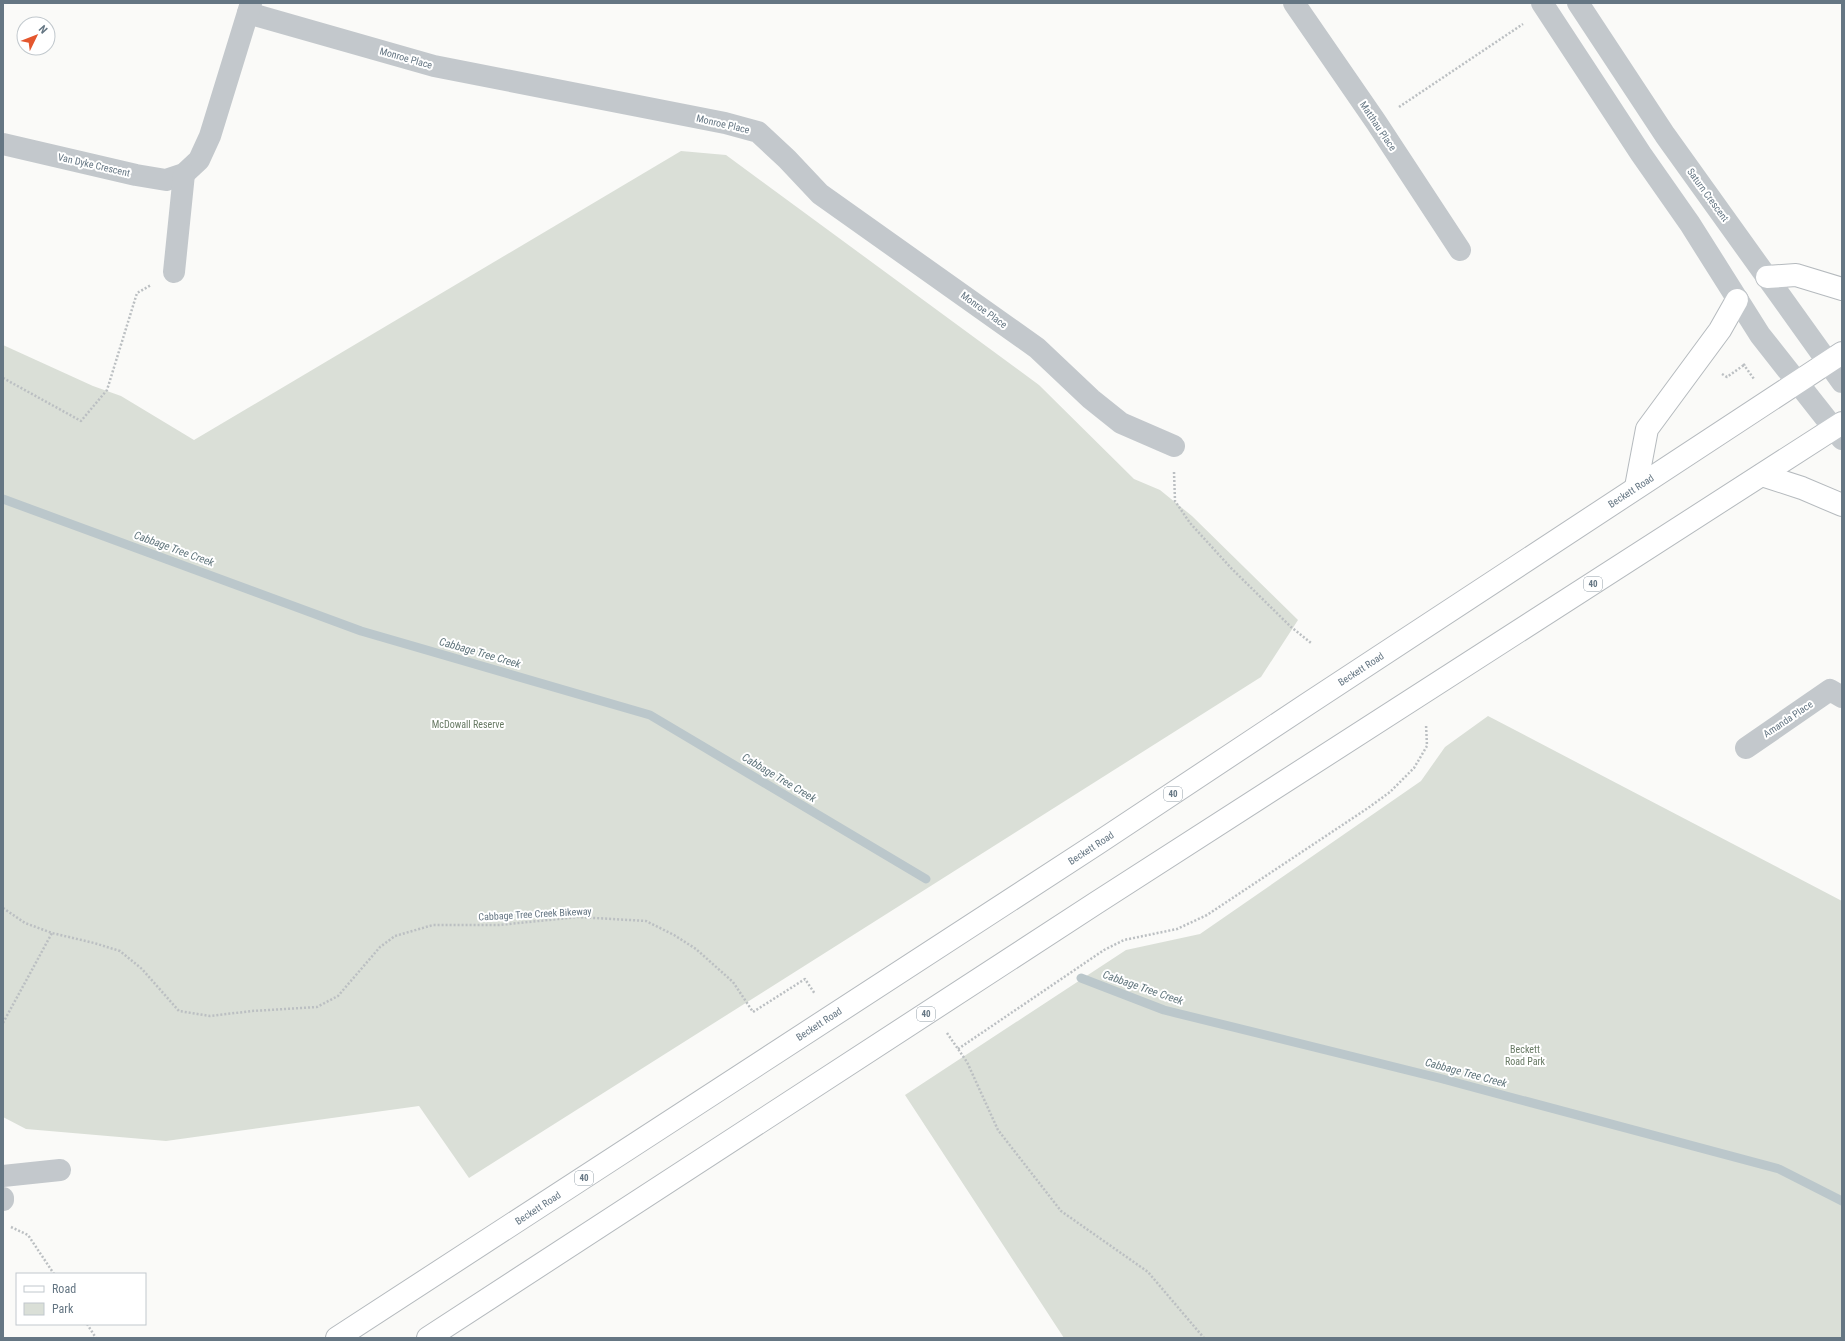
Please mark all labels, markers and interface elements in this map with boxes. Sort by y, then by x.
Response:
north arrow [16,16,56,56]
text: N [36,23,50,37]
street label: Monroe Place [378,45,434,71]
street label: Matthau Place [1358,99,1399,153]
street label: Monroe Place [695,113,751,136]
street label: Van Dyke Crescent [57,151,131,179]
street label: Saturn Crescent [1685,166,1731,224]
street label: Monroe Place [959,290,1009,331]
street label: Beckett Road [1606,472,1656,510]
water label: Cabbage Tree Creek [132,528,216,570]
road number: 40 [1584,577,1602,591]
water label: Cabbage Tree Creek [438,635,522,671]
street label: Beckett Road [1336,650,1386,688]
street label: Amanda Place [1761,698,1815,739]
park label: McDowall Reserve [432,719,504,730]
water label: Cabbage Tree Creek [740,751,819,805]
road number: 40 [1164,787,1182,801]
street label: Beckett Road [1066,829,1116,867]
street label: Cabbage Tree Creek Bikeway [478,906,592,922]
water label: Cabbage Tree Creek [1101,968,1185,1008]
street label: Beckett Road [794,1005,844,1043]
road number: 40 [917,1007,935,1021]
park label: Beckett Road Park [1505,1044,1546,1067]
water label: Cabbage Tree Creek [1424,1056,1509,1090]
road number: 40 [575,1171,593,1185]
street label: Beckett Road [513,1189,563,1227]
legend [16,1273,146,1325]
text: Road [52,1282,76,1296]
text: Park [52,1302,74,1316]

